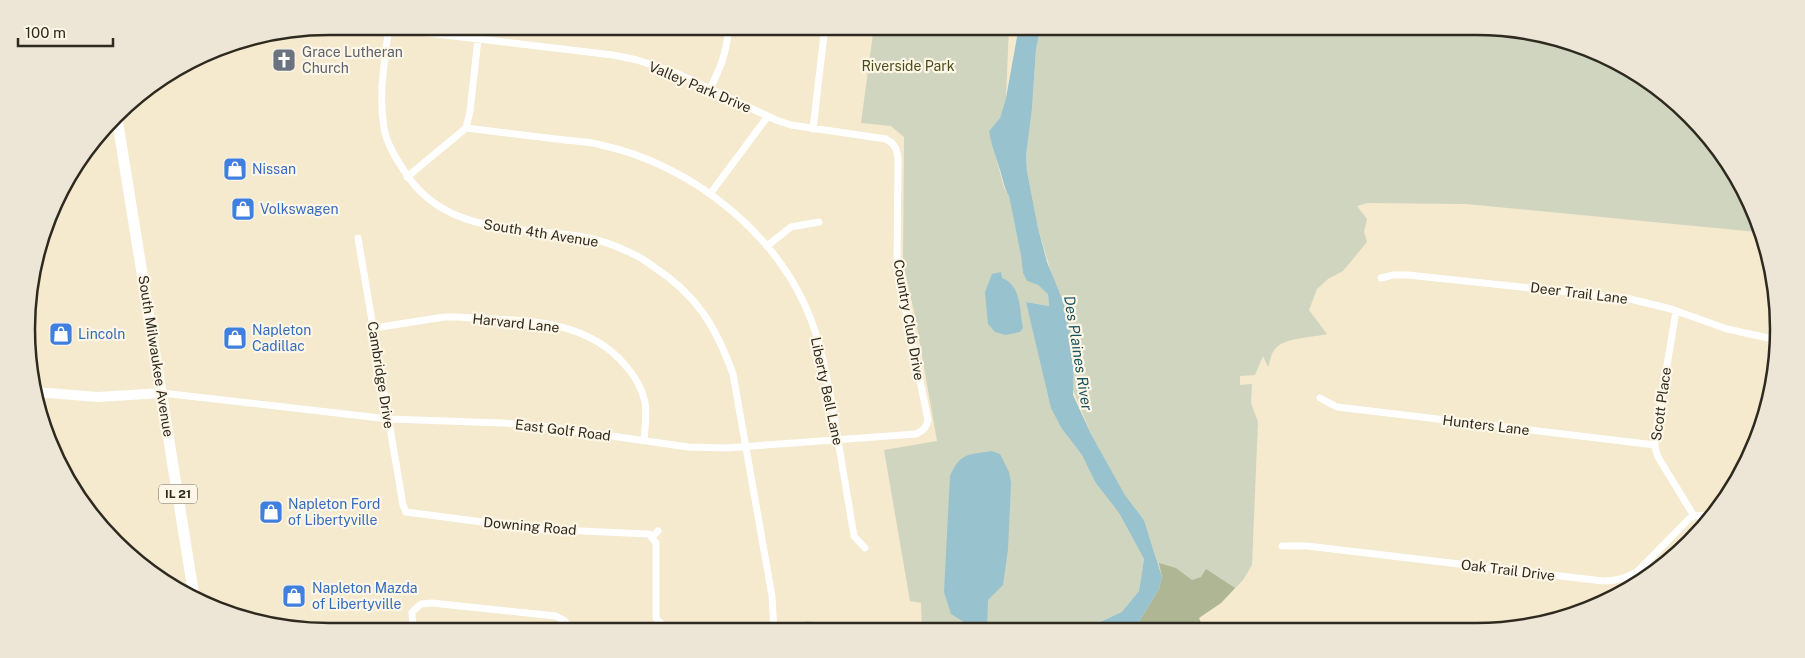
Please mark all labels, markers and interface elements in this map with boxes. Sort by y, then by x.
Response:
scale bar [18,15,112,47]
text: 100 m [25,24,66,41]
place label: Grace Lutheran Church [302,44,403,76]
church icon: Grace Lutheran Church [271,47,297,73]
street label: Valley Park Drive [646,58,754,116]
park label: Riverside Park [861,58,955,74]
shop icon: Nissan [222,156,248,182]
place label: Nissan [252,161,296,177]
shop icon: Volkswagen [230,196,256,222]
place label: Volkswagen [260,201,339,217]
street label: South 4th Avenue [482,216,600,250]
street label: Country Club Drive [890,258,928,382]
street label: South Milwaukee Avenue [135,274,177,438]
street label: Deer Trail Lane [1529,279,1629,307]
water label: Des Plaines River [1061,294,1096,412]
street label: Harvard Lane [472,310,560,336]
street label: Cambridge Drive [365,320,397,430]
shop icon: Lincoln [48,321,74,347]
place label: Napleton Cadillac [252,322,311,354]
shop icon: Napleton Cadillac [222,325,248,351]
place label: Lincoln [78,326,125,342]
street label: Liberty Bell Lane [808,335,846,447]
street label: Scott Place [1648,366,1674,442]
street label: Hunters Lane [1442,412,1530,438]
street label: East Golf Road [514,416,612,444]
road number: IL 21 [159,484,197,504]
place label: Napleton Ford of Libertyville [288,496,380,528]
shop icon: Napleton Ford of Libertyville [258,499,284,525]
street label: Downing Road [483,514,577,538]
street label: Oak Trail Drive [1460,556,1556,584]
place label: Napleton Mazda of Libertyville [312,580,418,612]
shop icon: Napleton Mazda of Libertyville [281,583,307,609]

